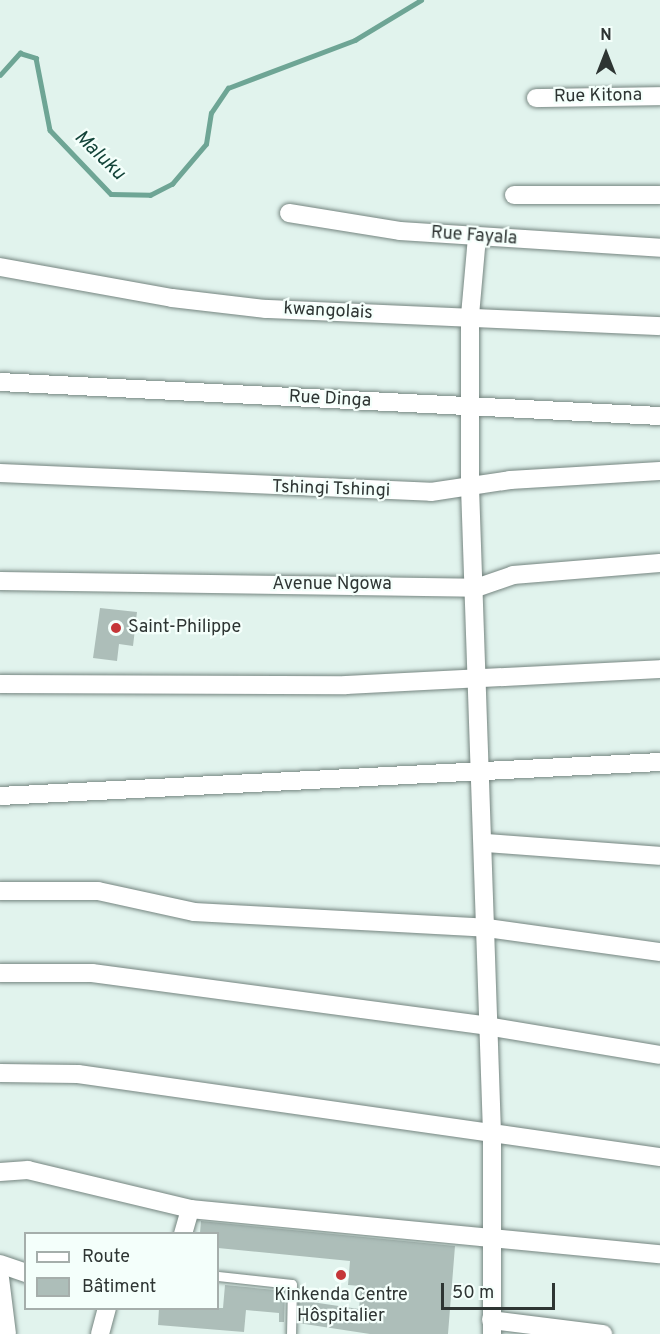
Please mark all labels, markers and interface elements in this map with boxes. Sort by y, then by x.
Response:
north arrow [576,24,636,84]
text: N [600,26,612,46]
street label: Rue Kitona [554,85,642,109]
water label: Maluku [68,126,130,186]
street label: Rue Fayala [430,223,518,251]
street label: kwangolais [283,299,373,325]
street label: Rue Dinga [288,387,372,413]
street label: Tshingi Tshingi [271,477,391,503]
street label: Avenue Ngowa [272,574,392,596]
place label: Saint-Philippe [128,617,241,639]
marker: Saint-Philippe [109,621,123,635]
legend [24,1232,219,1310]
text: Route [82,1246,130,1269]
marker: Kinkenda Centre Hôspitalier [332,1266,350,1284]
scale bar [444,1271,558,1309]
text: Bâtiment [82,1276,156,1299]
text: 50 m [452,1282,494,1305]
place label: Kinkenda Centre Hôspitalier [274,1286,408,1328]

